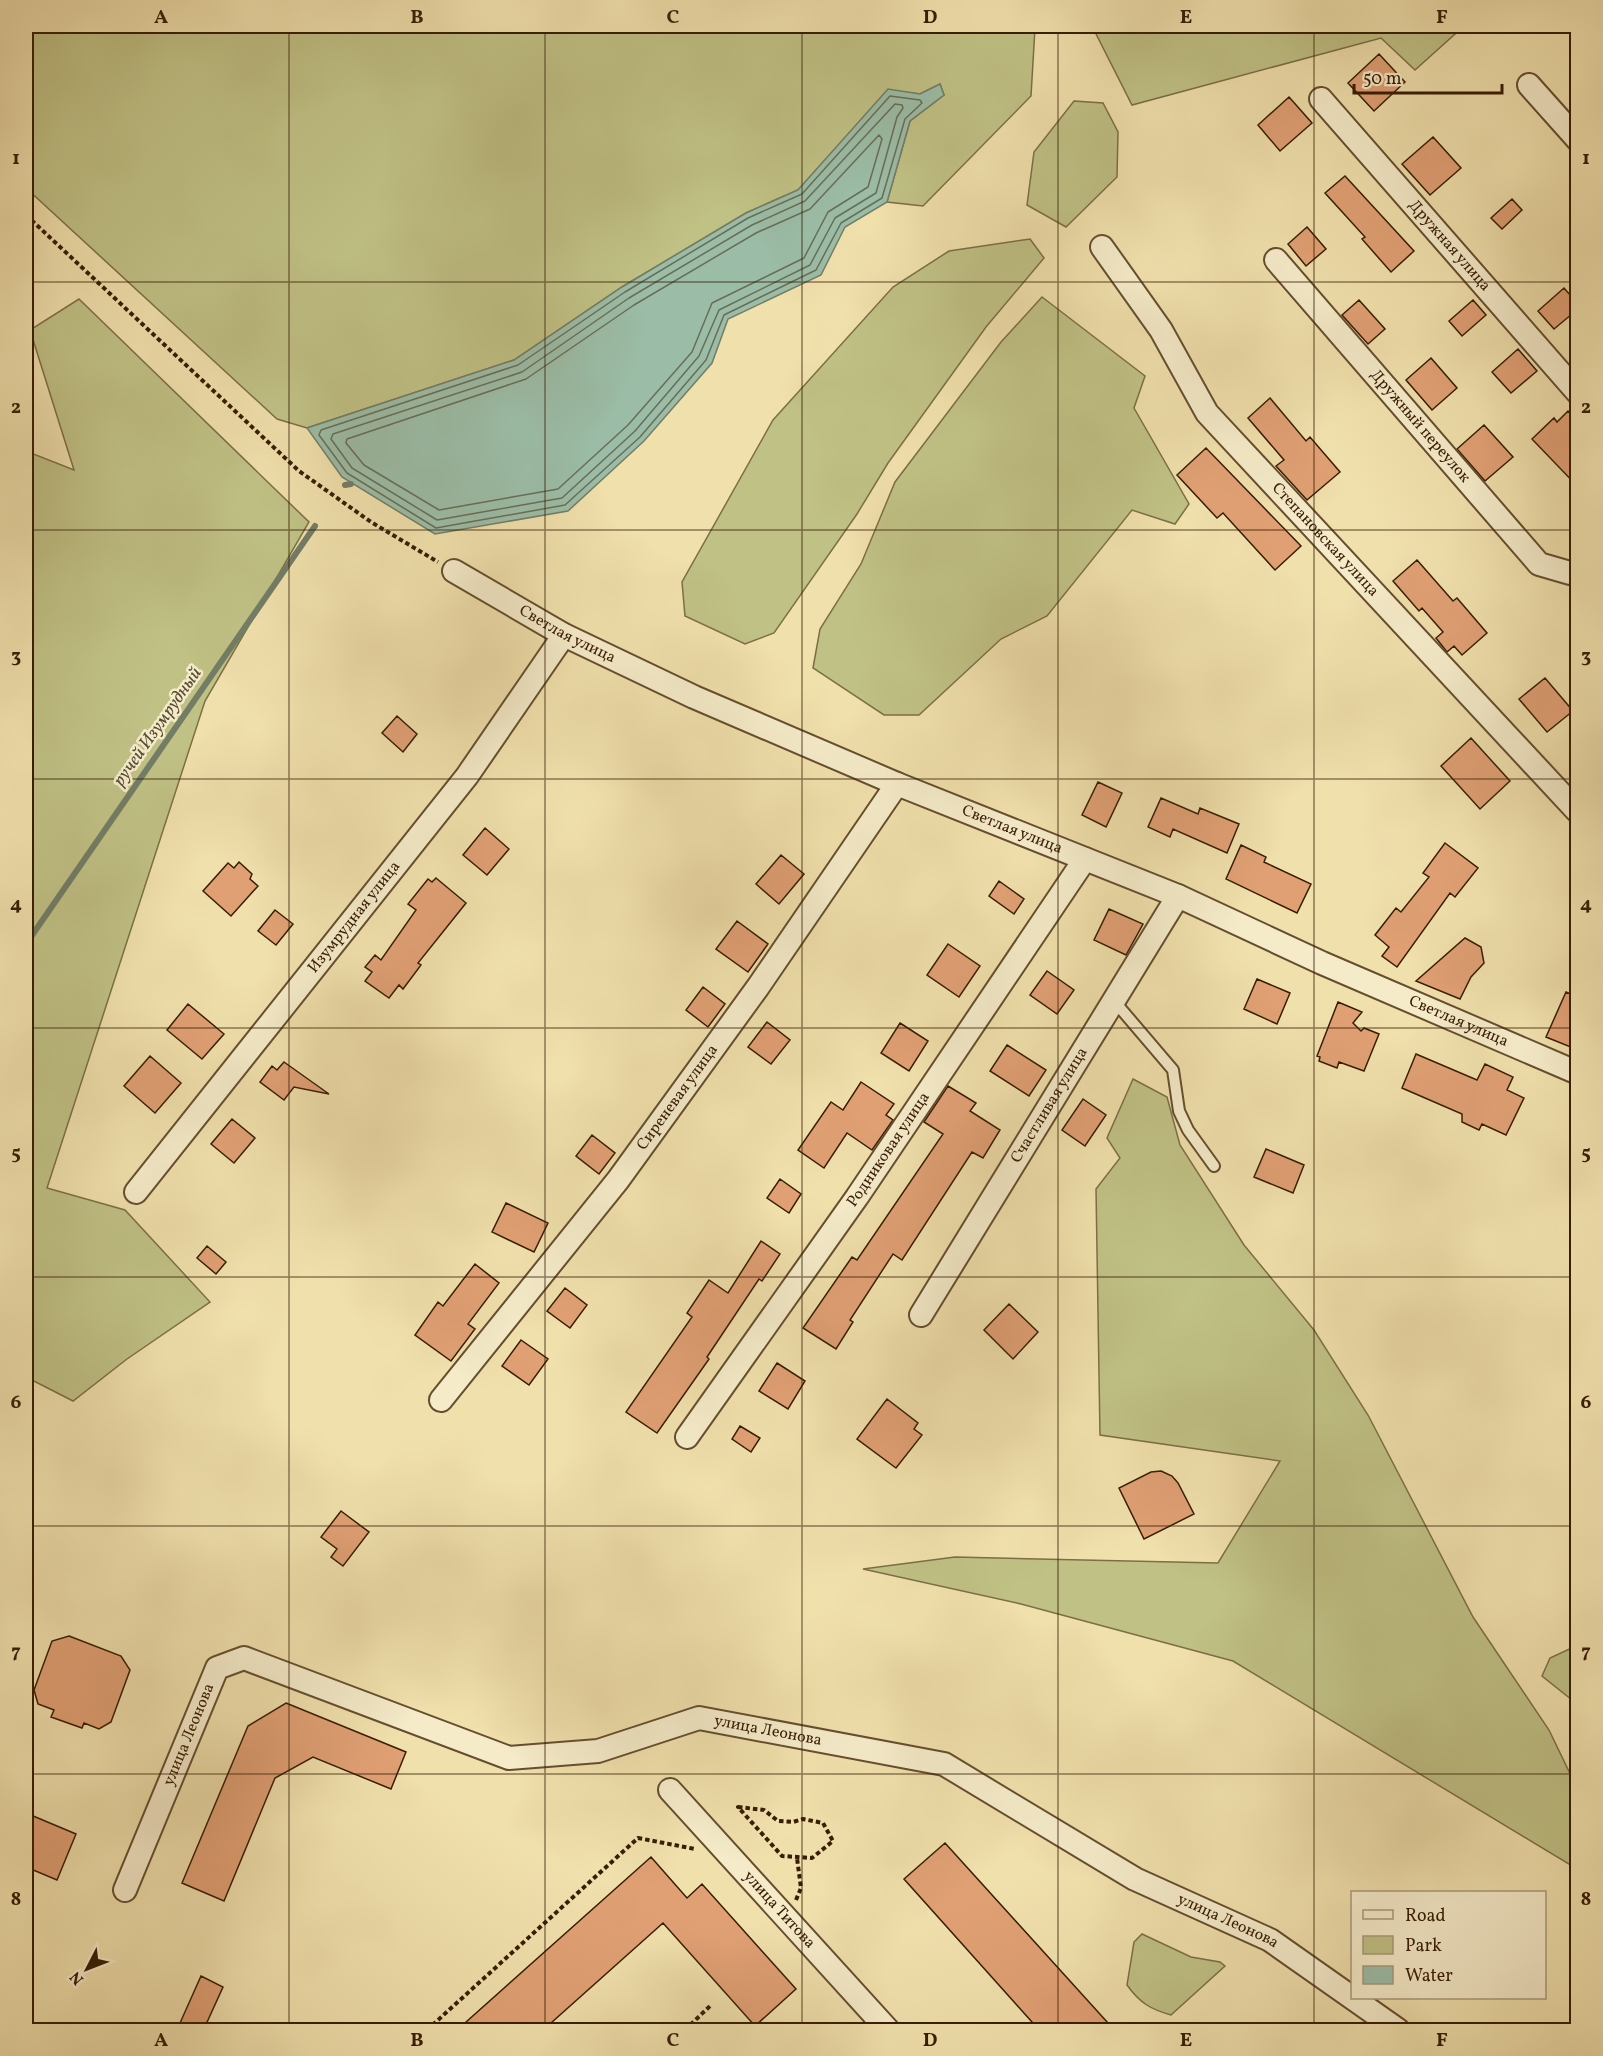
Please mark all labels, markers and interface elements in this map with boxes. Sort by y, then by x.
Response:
text: A [154,4,168,32]
text: B [410,4,424,32]
text: C [667,4,680,32]
text: D [923,4,937,32]
text: E [1180,4,1192,32]
text: F [1436,4,1448,32]
scale bar [1354,57,1502,95]
text: 50 m [1363,67,1402,92]
text: 1 [12,145,20,173]
text: 1 [1582,145,1590,173]
street label: Дружная улица [1403,195,1496,297]
street label: Дружный переулок [1365,365,1476,488]
text: 2 [11,394,21,422]
text: 2 [1581,394,1591,422]
street label: Степановская улица [1266,478,1384,602]
street label: Светлая улица [515,600,619,669]
text: 3 [11,643,21,671]
text: 3 [1581,643,1591,671]
water label: ручей Изумрудный [108,663,208,791]
street label: Светлая улица [959,800,1066,860]
street label: Изумрудная улица [303,857,406,978]
text: 4 [10,891,22,919]
text: 4 [1580,891,1592,919]
street label: Светлая улица [1405,991,1512,1053]
street label: Сиреневая улица [632,1040,724,1155]
street label: Счастливая улица [1006,1043,1094,1167]
street label: Родниковая улица [842,1088,936,1212]
text: 5 [11,1140,21,1168]
text: 5 [1581,1140,1591,1168]
text: 6 [11,1389,22,1417]
text: 6 [1581,1389,1592,1417]
text: 7 [11,1638,21,1666]
text: 7 [1581,1638,1591,1666]
street label: улица Леонова [158,1680,220,1789]
street label: улица Леонова [712,1710,824,1752]
street label: улица Титова [738,1866,820,1954]
text: 8 [11,1886,21,1914]
text: 8 [1581,1886,1591,1914]
street label: улица Леонова [1174,1888,1283,1954]
legend [1351,1891,1546,1999]
text: Road [1405,1904,1446,1929]
text: Park [1405,1934,1442,1959]
north arrow [57,1939,117,1999]
text: Water [1405,1964,1453,1989]
text: N [65,1966,89,1989]
text: A [154,2027,168,2055]
text: B [410,2027,424,2055]
text: C [667,2027,680,2055]
text: D [923,2027,937,2055]
text: E [1180,2027,1192,2055]
text: F [1436,2027,1448,2055]

